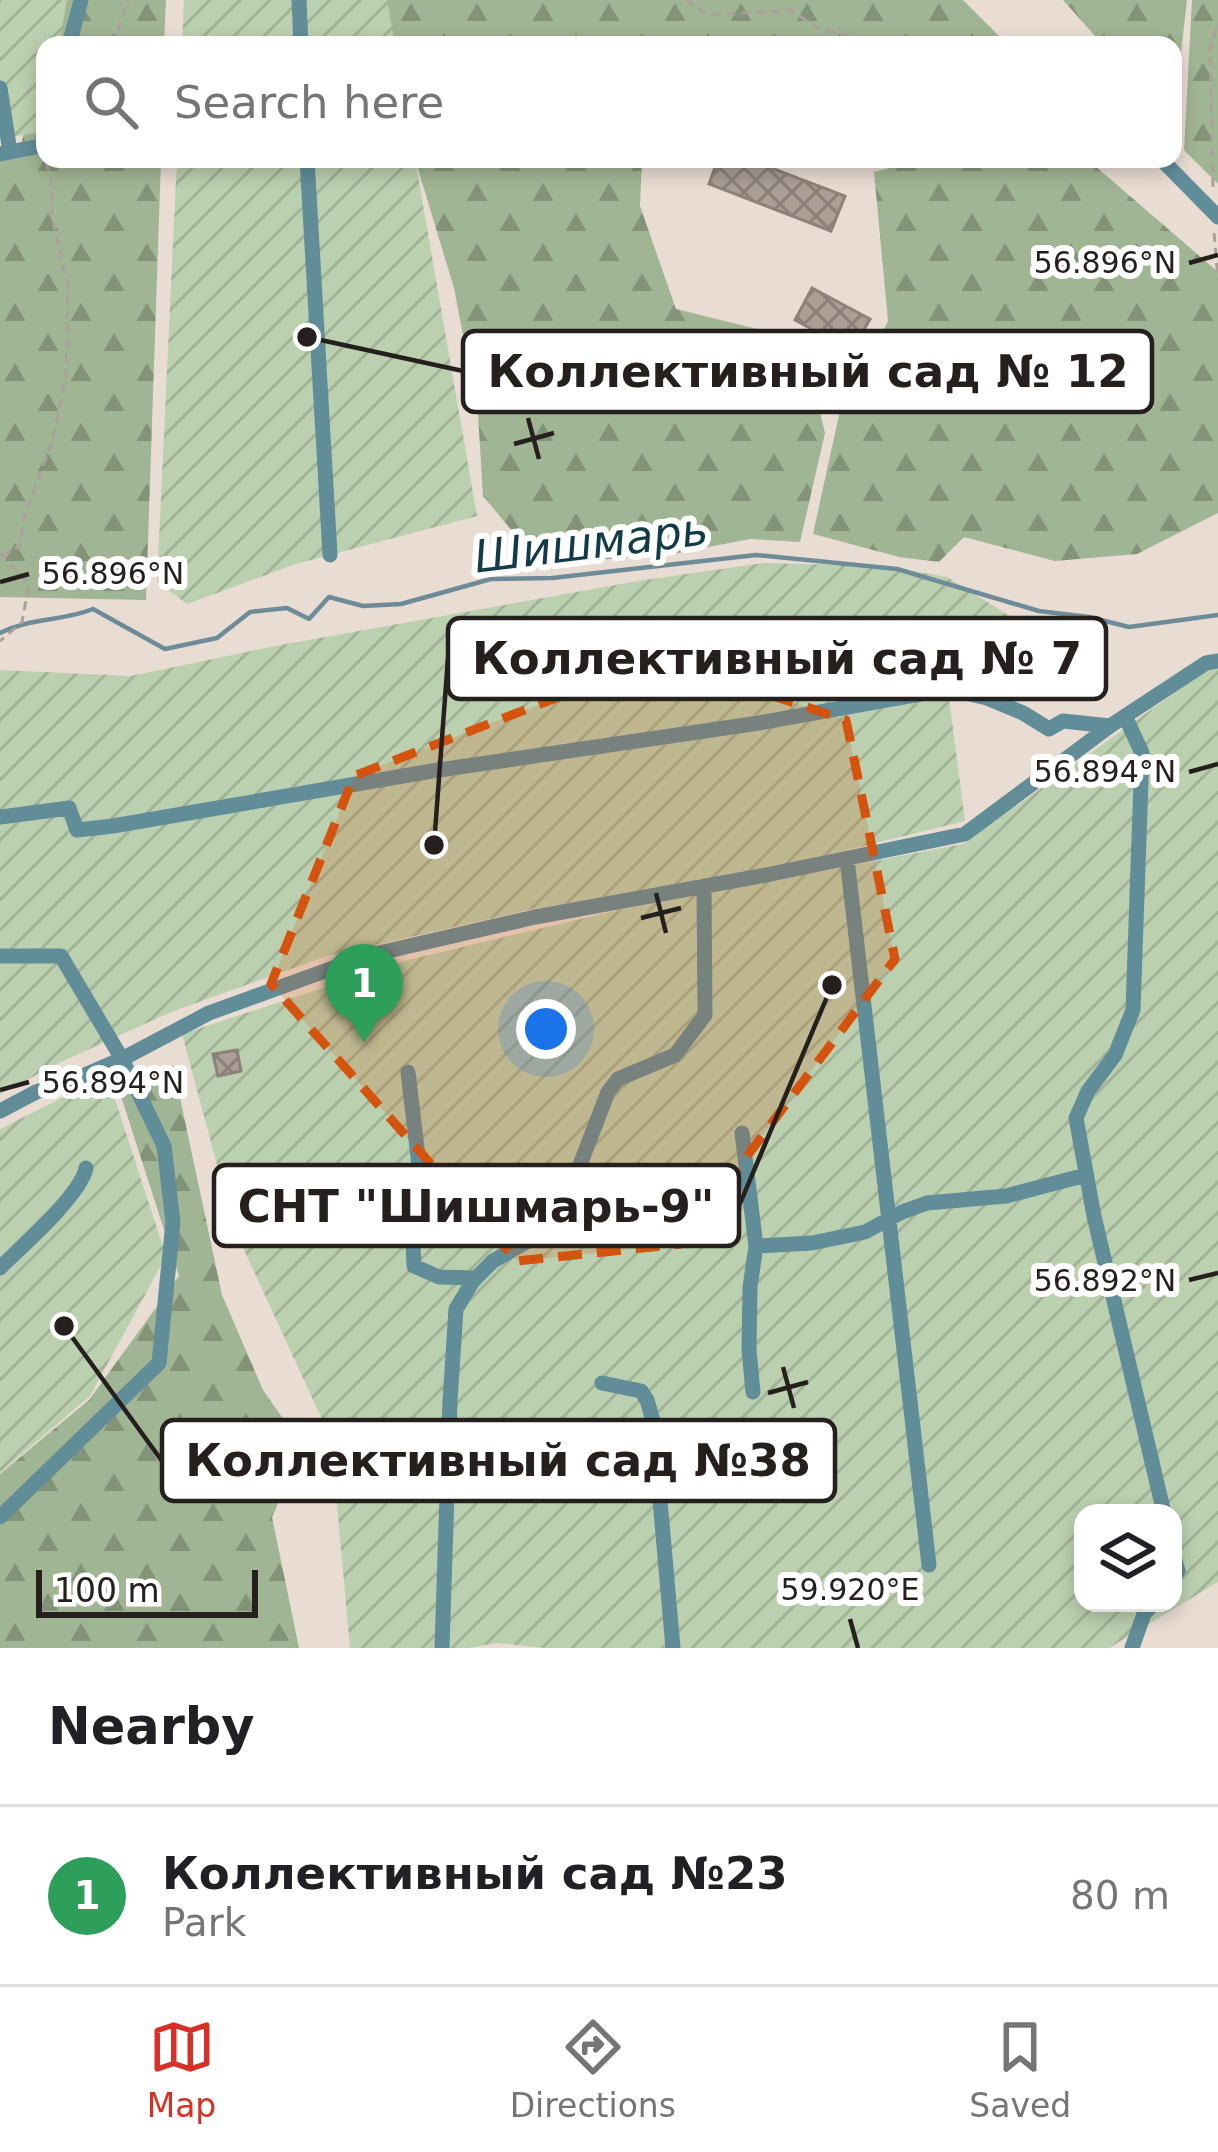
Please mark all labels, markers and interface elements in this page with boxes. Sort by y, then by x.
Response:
search box [36,36,1182,168]
icon: search [78,69,144,135]
text: Search here [174,76,444,129]
text: 56.896°N [1034,245,1176,280]
callout: Коллективный сад № 12 [463,331,1152,412]
text: Коллективный сад № 12 [487,345,1129,398]
water label: Шишмарь [471,502,711,584]
text: 56.896°N [42,556,184,591]
callout: Коллективный сад № 7 [448,618,1106,699]
text: Коллективный сад № 7 [472,632,1082,685]
text: 56.894°N [1034,754,1176,789]
pin: 1 [325,944,403,1043]
your location [516,999,576,1059]
text: 56.894°N [42,1065,184,1100]
callout: СНТ "Шишмарь-9" [214,1165,739,1246]
text: СНТ "Шишмарь-9" [238,1180,714,1233]
text: 56.892°N [1034,1263,1176,1298]
callout: Коллективный сад №38 [162,1420,835,1501]
text: Коллективный сад №38 [185,1434,811,1487]
map controls [1074,1504,1182,1612]
button: layers [1074,1504,1182,1612]
scale bar [36,1564,258,1617]
text: 100 m [54,1571,160,1610]
text: 59.920°E [781,1572,919,1607]
text: Nearby [48,1697,255,1756]
text: Коллективный сад №23 [162,1847,788,1900]
text: 1 [73,1873,101,1918]
text: 80 m [1070,1873,1170,1918]
text: Park [162,1900,246,1945]
tab: Map [147,2014,216,2125]
tab: Directions [510,2014,676,2125]
tab: Saved [969,2014,1071,2125]

